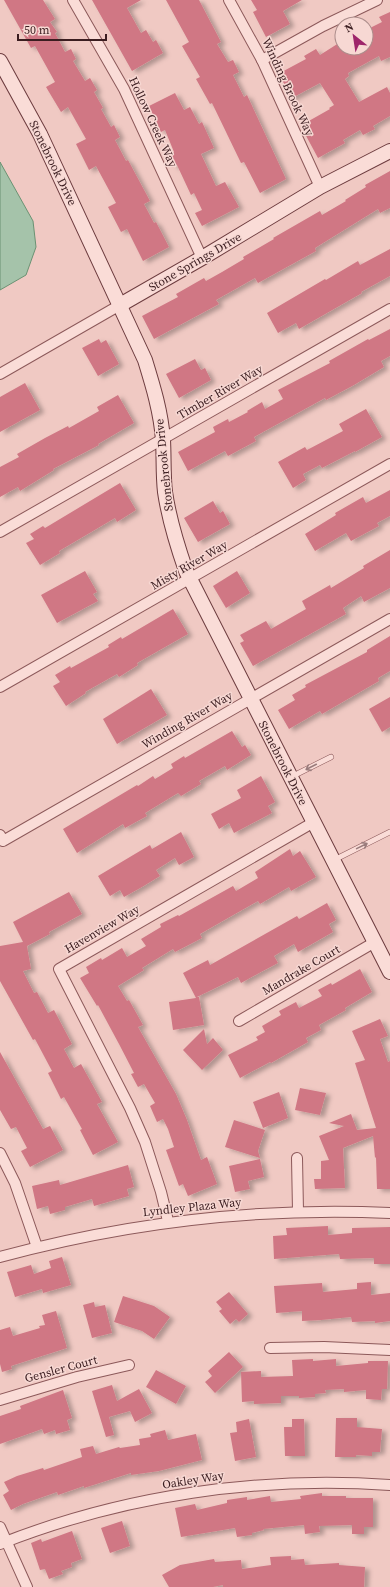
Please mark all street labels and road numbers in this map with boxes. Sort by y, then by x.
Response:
street label: Winding Brook Way [258,35,318,139]
street label: Hollow Creek Way [125,74,181,171]
street label: Stonebrook Drive [25,118,81,208]
street label: Stone Springs Drive [146,229,244,295]
street label: Timber River Way [174,361,266,423]
street label: Stonebrook Drive [151,418,177,512]
street label: Misty River Way [148,536,231,593]
street label: Winding River Way [139,687,236,753]
street label: Stonebrook Drive [255,718,311,808]
street label: Havenview Way [62,901,143,957]
street label: Mandrake Court [259,941,343,999]
street label: Lyndley Plaza Way [142,1194,243,1220]
street label: Gensler Court [23,1352,99,1386]
street label: Oakley Way [161,1467,226,1493]

